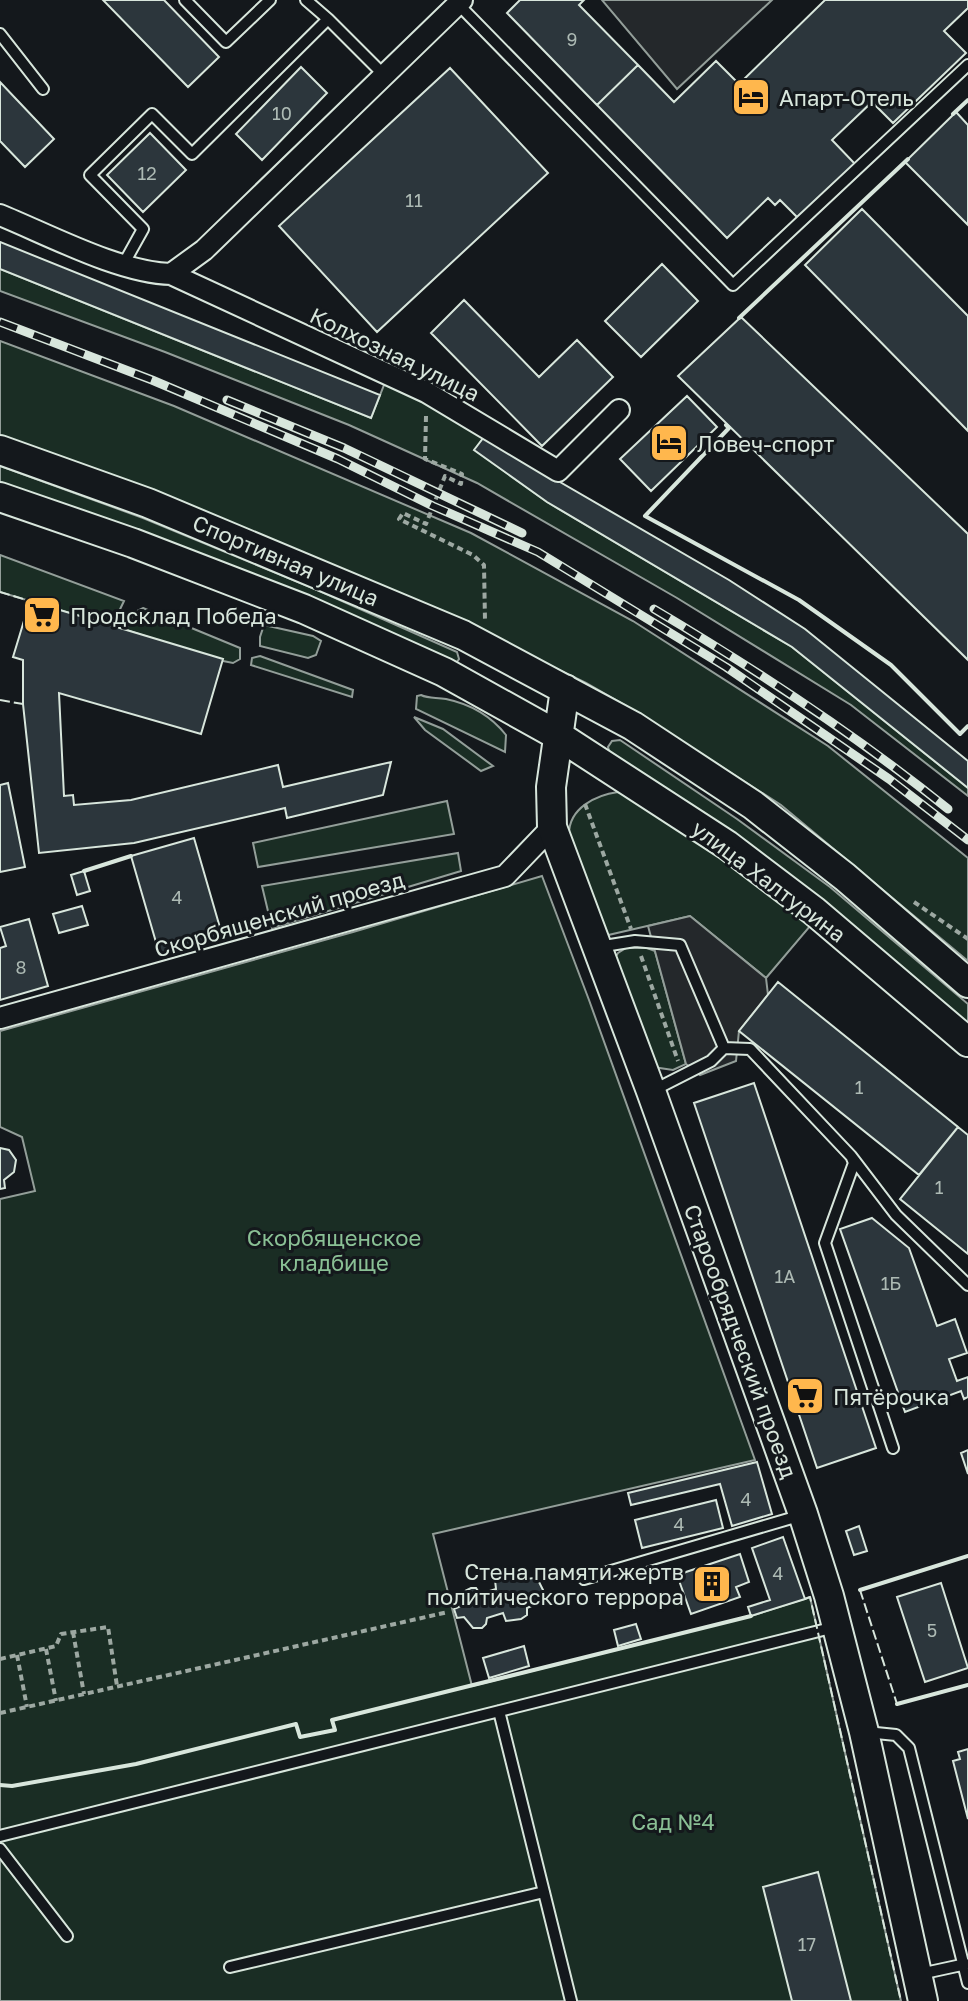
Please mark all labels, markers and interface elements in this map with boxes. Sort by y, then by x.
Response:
house number: 9 [567,28,577,50]
hotel icon: Апарт-Отель [730,76,772,118]
place label: Апарт-Отель [779,84,914,111]
house number: 10 [272,102,292,124]
house number: 12 [137,162,157,184]
house number: 11 [405,189,423,211]
street label: Колхозная улица [306,301,484,407]
hotel icon: Ловеч-спорт [648,422,690,464]
place label: Ловеч-спорт [697,430,834,457]
street label: Спортивная улица [189,509,383,611]
supermarket icon: Продсклад Победа [21,594,63,636]
place label: Продсклад Победа [70,602,277,629]
street label: улица Халтурина [687,814,851,948]
street label: Скорбященский проезд [151,865,407,963]
house number: 4 [172,886,183,908]
house number: 8 [16,956,26,978]
house number: 1 [855,1076,864,1098]
house number: 1 [935,1176,944,1198]
street label: Старообрядческий проезд [679,1200,803,1482]
park label: Скорбященское кладбище [247,1224,421,1276]
house number: 1А [775,1265,795,1287]
house number: 1Б [881,1272,901,1294]
supermarket icon: Пятёрочка [784,1375,826,1417]
place label: Пятёрочка [833,1383,949,1410]
house number: 4 [741,1488,752,1510]
house number: 4 [674,1513,685,1535]
place label: Стена памяти жертв политического террора [427,1558,684,1610]
house number: 4 [773,1562,784,1584]
building icon: Стена памяти жертв политического террора [691,1563,733,1605]
house number: 5 [927,1619,937,1641]
park label: Сад №4 [631,1808,715,1835]
house number: 17 [798,1933,816,1955]

